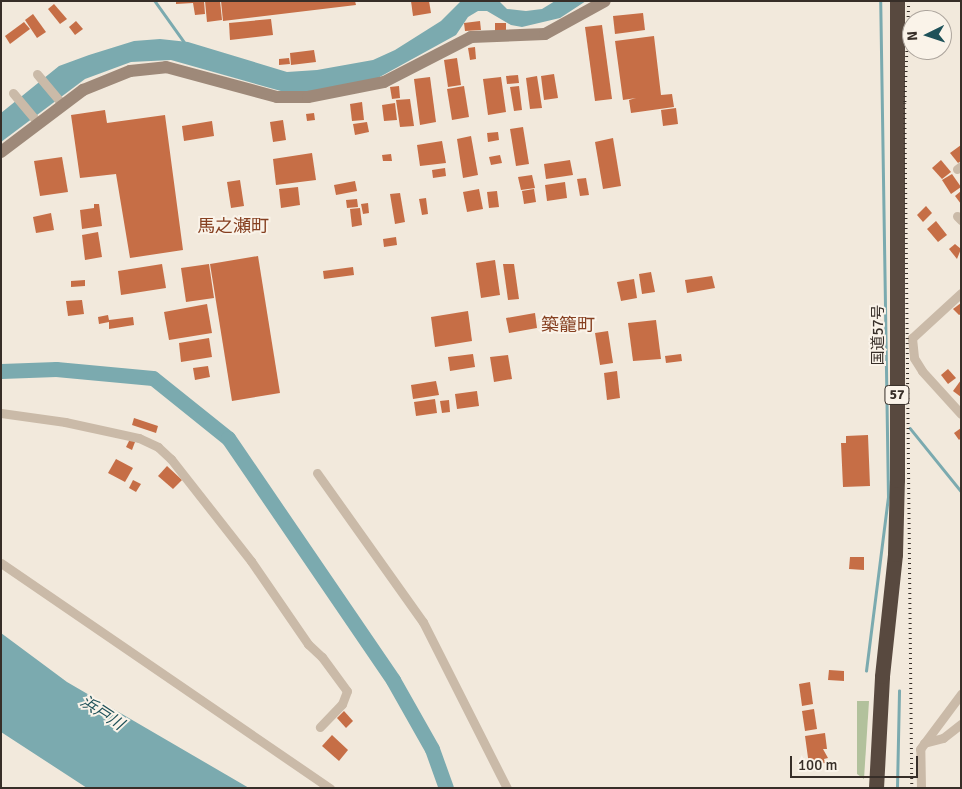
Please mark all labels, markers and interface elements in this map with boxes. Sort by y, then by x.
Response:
north arrow [902,10,952,60]
text: N [904,31,921,41]
district label: 馬之瀬町 [197,215,269,237]
street label: 国道57号 [870,304,888,366]
district label: 築籠町 [541,314,595,336]
road number: 57 [883,384,911,406]
water label: 浜戸川 [77,692,127,734]
scale bar [792,746,920,778]
text: 100 m [798,756,838,774]

